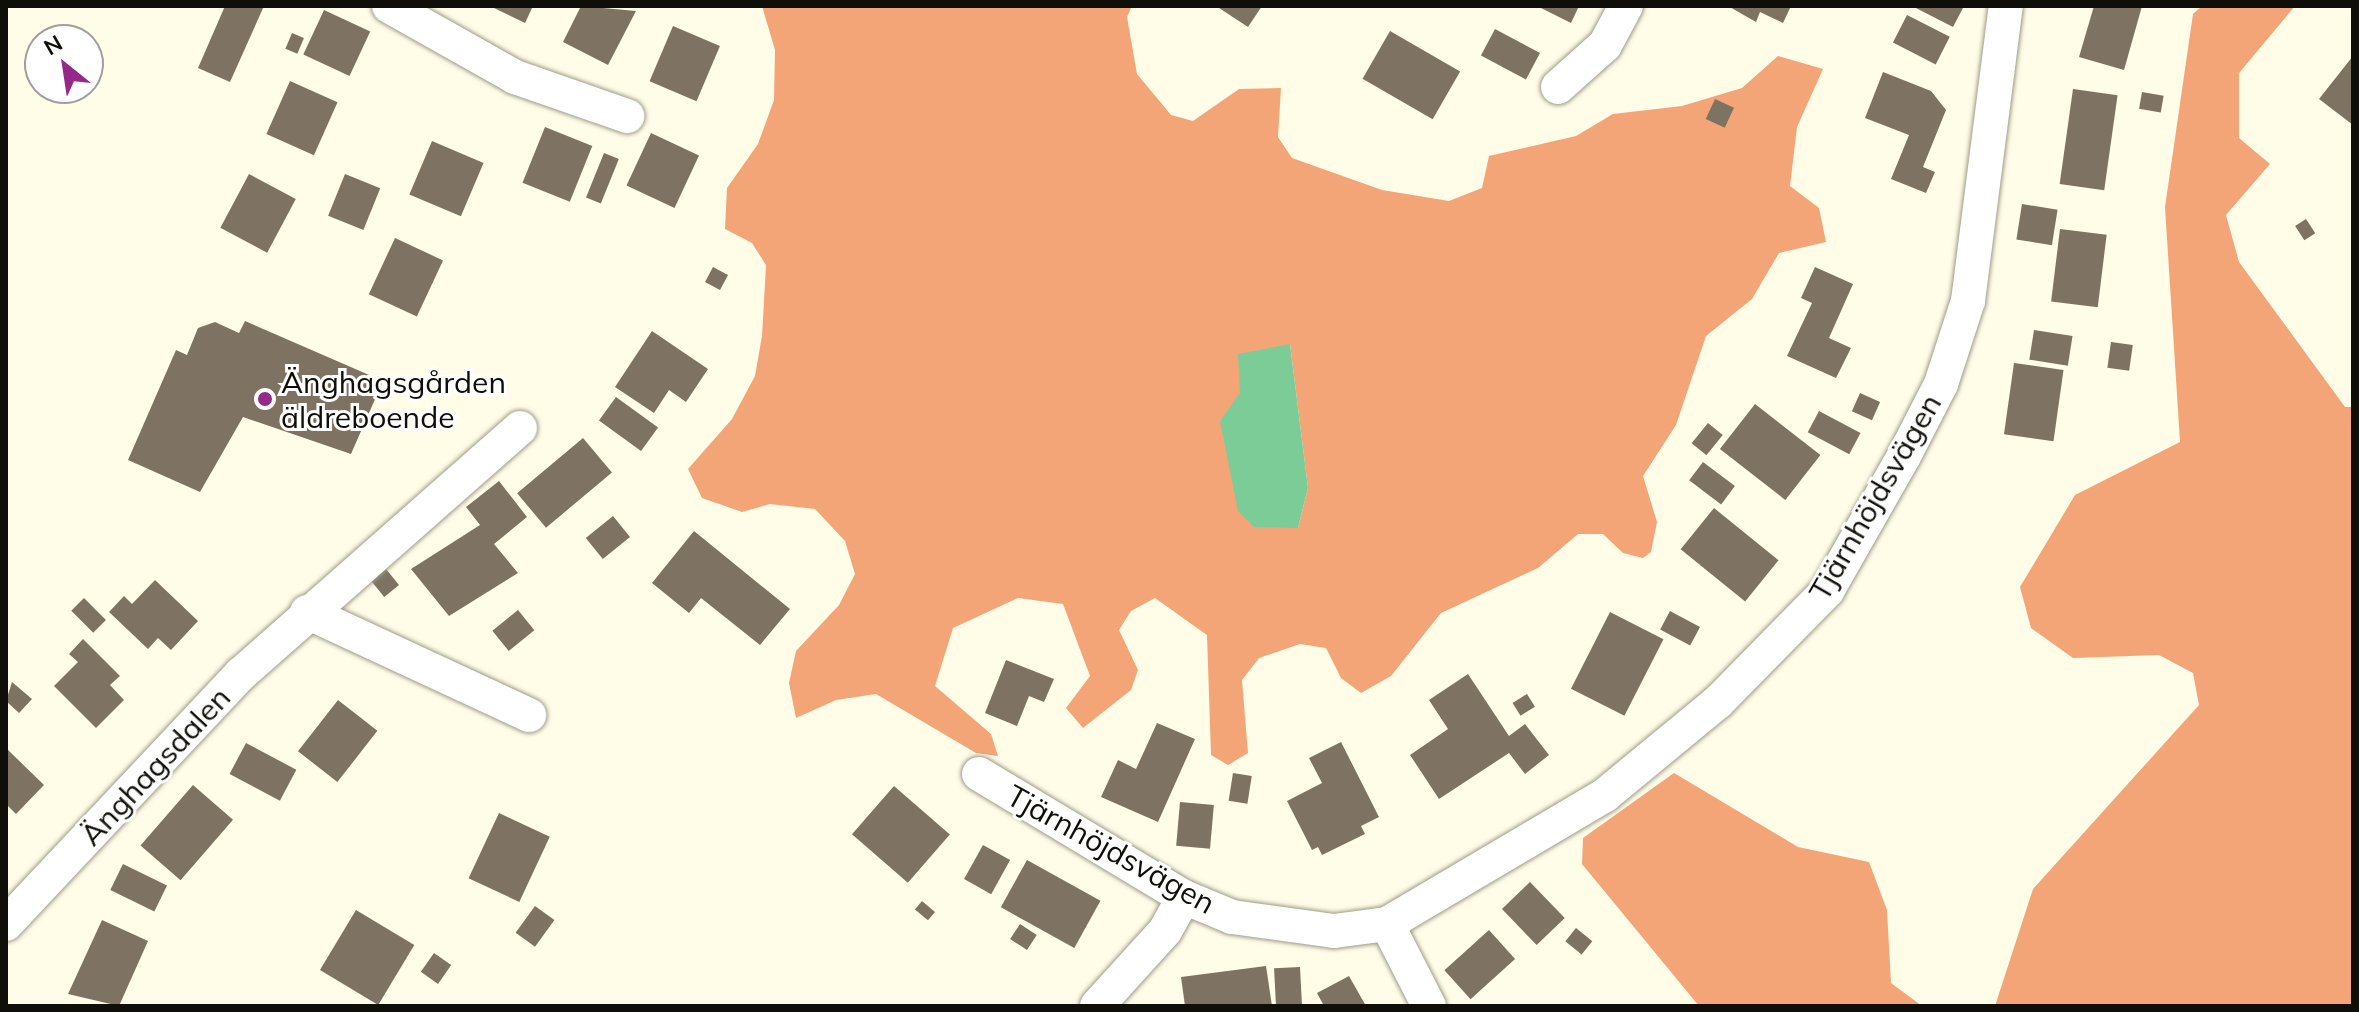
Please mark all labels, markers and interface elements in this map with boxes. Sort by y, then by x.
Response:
north arrow [24,24,104,104]
text: N [39,29,67,61]
place label: Änghagsgården äldreboende [281,364,506,434]
street label: Tjärnhöjdsvägen [1801,388,1949,606]
marker: Änghagsgården äldreboende [256,390,274,408]
street label: Änghagsdalen [73,679,237,853]
street label: Tjärnhöjdsvägen [1001,777,1221,921]

